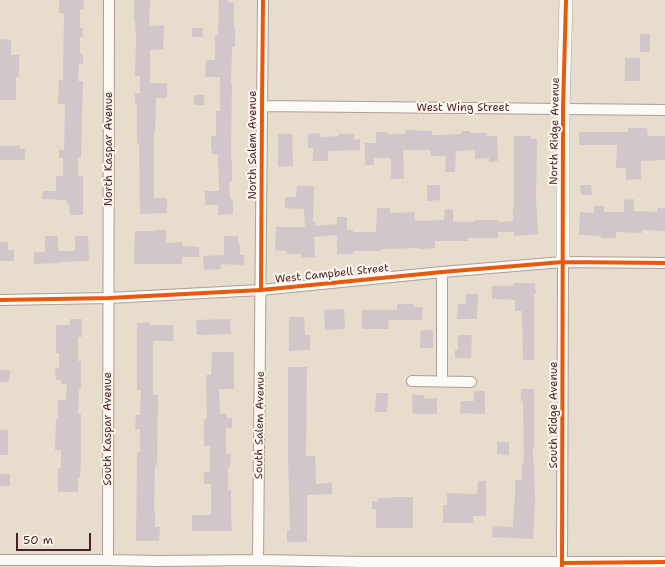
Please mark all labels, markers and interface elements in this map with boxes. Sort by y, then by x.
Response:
street label: North Ridge Avenue [547,77,563,185]
street label: North Salem Avenue [246,90,260,200]
street label: North Kaspar Avenue [102,92,116,206]
street label: West Wing Street [417,101,509,115]
street label: West Campbell Street [274,261,390,287]
street label: South Ridge Avenue [547,361,561,469]
street label: South Salem Avenue [252,371,268,479]
street label: South Kaspar Avenue [101,372,115,486]
scale bar [18,525,93,551]
text: 50 m [23,532,53,548]

